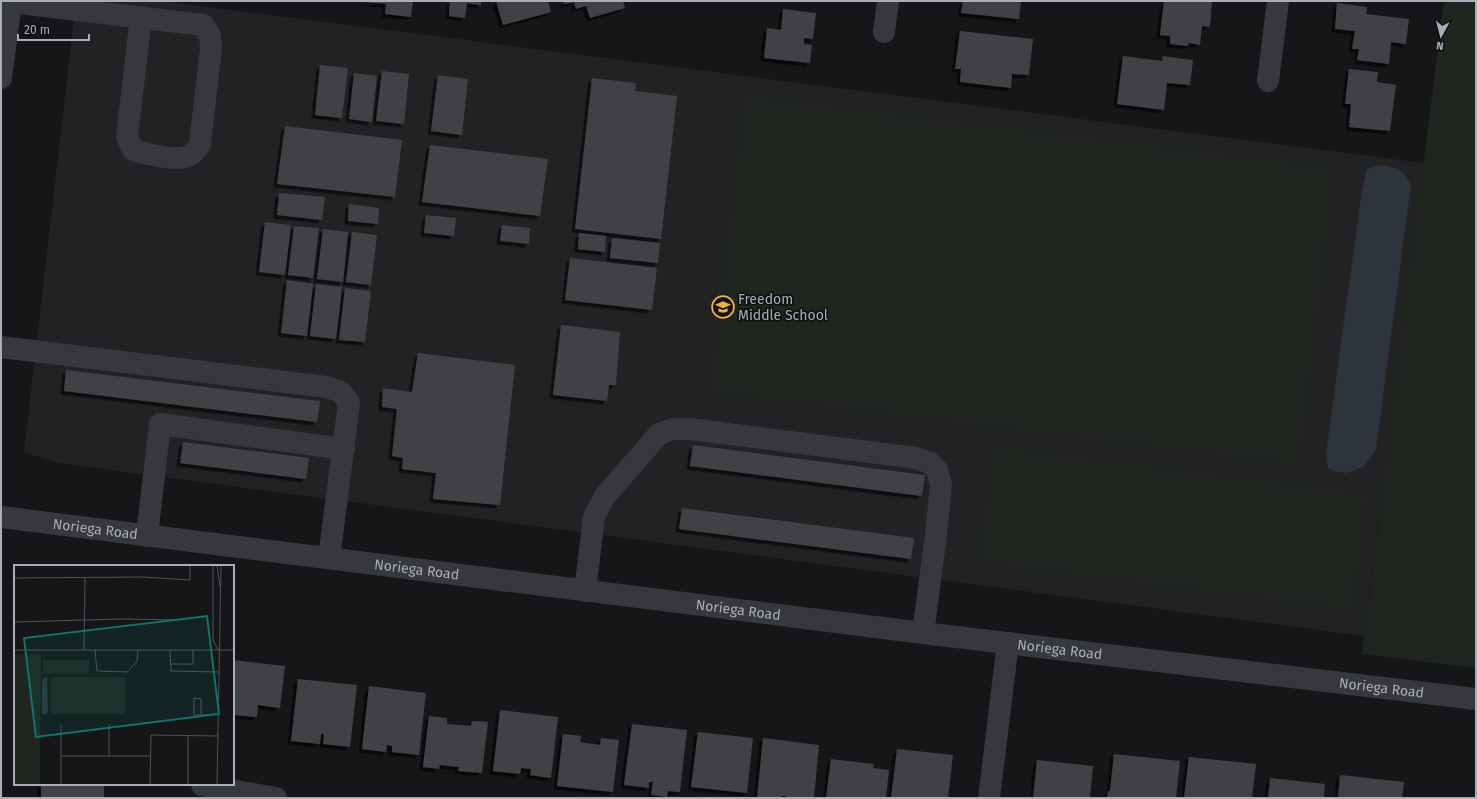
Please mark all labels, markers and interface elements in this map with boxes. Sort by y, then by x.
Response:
scale bar [18,16,89,42]
north arrow [1421,16,1461,56]
text: 20 m [24,23,50,37]
text: N [1435,39,1444,52]
place label: Freedom Middle School [738,291,828,324]
school or university icon: Freedom Middle School [710,294,736,320]
street label: Noriega Road [52,516,139,543]
street label: Noriega Road [373,556,460,584]
inset map [14,565,234,785]
street label: Noriega Road [695,596,782,624]
street label: Noriega Road [1016,636,1103,663]
street label: Noriega Road [1338,675,1425,702]

